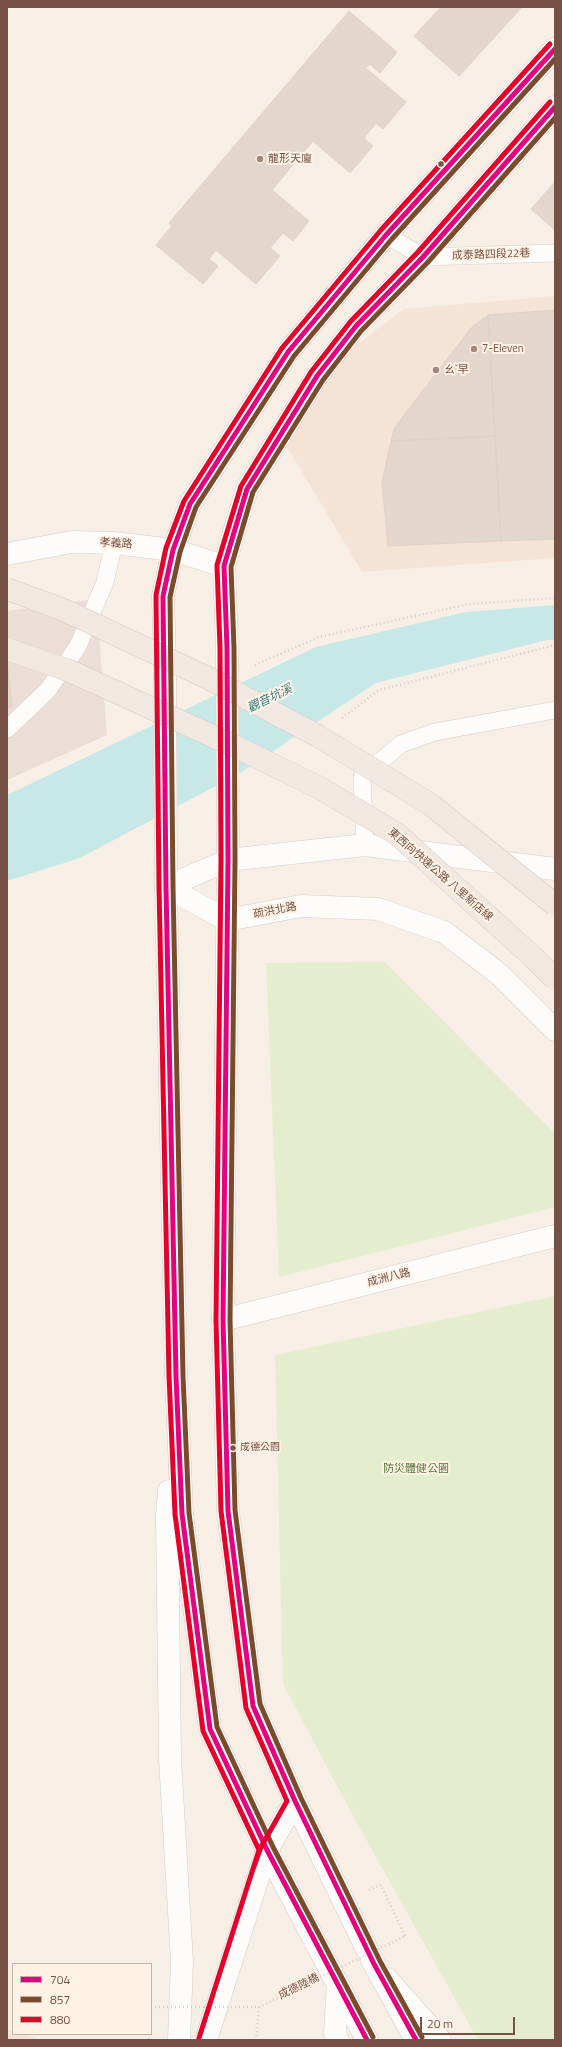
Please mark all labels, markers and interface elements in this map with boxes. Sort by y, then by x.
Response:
place label: 龍形天廈 [268,152,312,166]
marker: 龍形天廈 [255,154,265,164]
unlabelled marker [436,159,446,169]
street label: 成泰路四段22巷 [452,247,530,263]
place label: 7-Eleven [482,342,524,356]
marker: 7-Eleven [469,344,479,354]
place label: ㄠˇ早 [444,363,469,377]
marker: ㄠˇ早 [431,365,441,375]
street label: 孝義路 [99,536,133,552]
water label: 觀音坑溪 [245,682,295,716]
street label: 東西向快速公路 八里新店線 [385,826,495,924]
street label: 疏洪北路 [252,900,298,922]
street label: 成洲八路 [366,1266,412,1290]
place label: 成德公園 [240,1442,280,1454]
marker: 成德公園 [228,1443,238,1453]
park label: 防災體健公園 [383,1462,449,1476]
legend [12,1963,152,2035]
text: 704 [50,1970,70,1989]
street label: 成德陸橋 [276,1971,322,2003]
text: 857 [50,1990,70,2009]
scale bar [422,2009,517,2035]
text: 880 [50,2010,70,2029]
text: 20 m [427,2014,453,2033]

